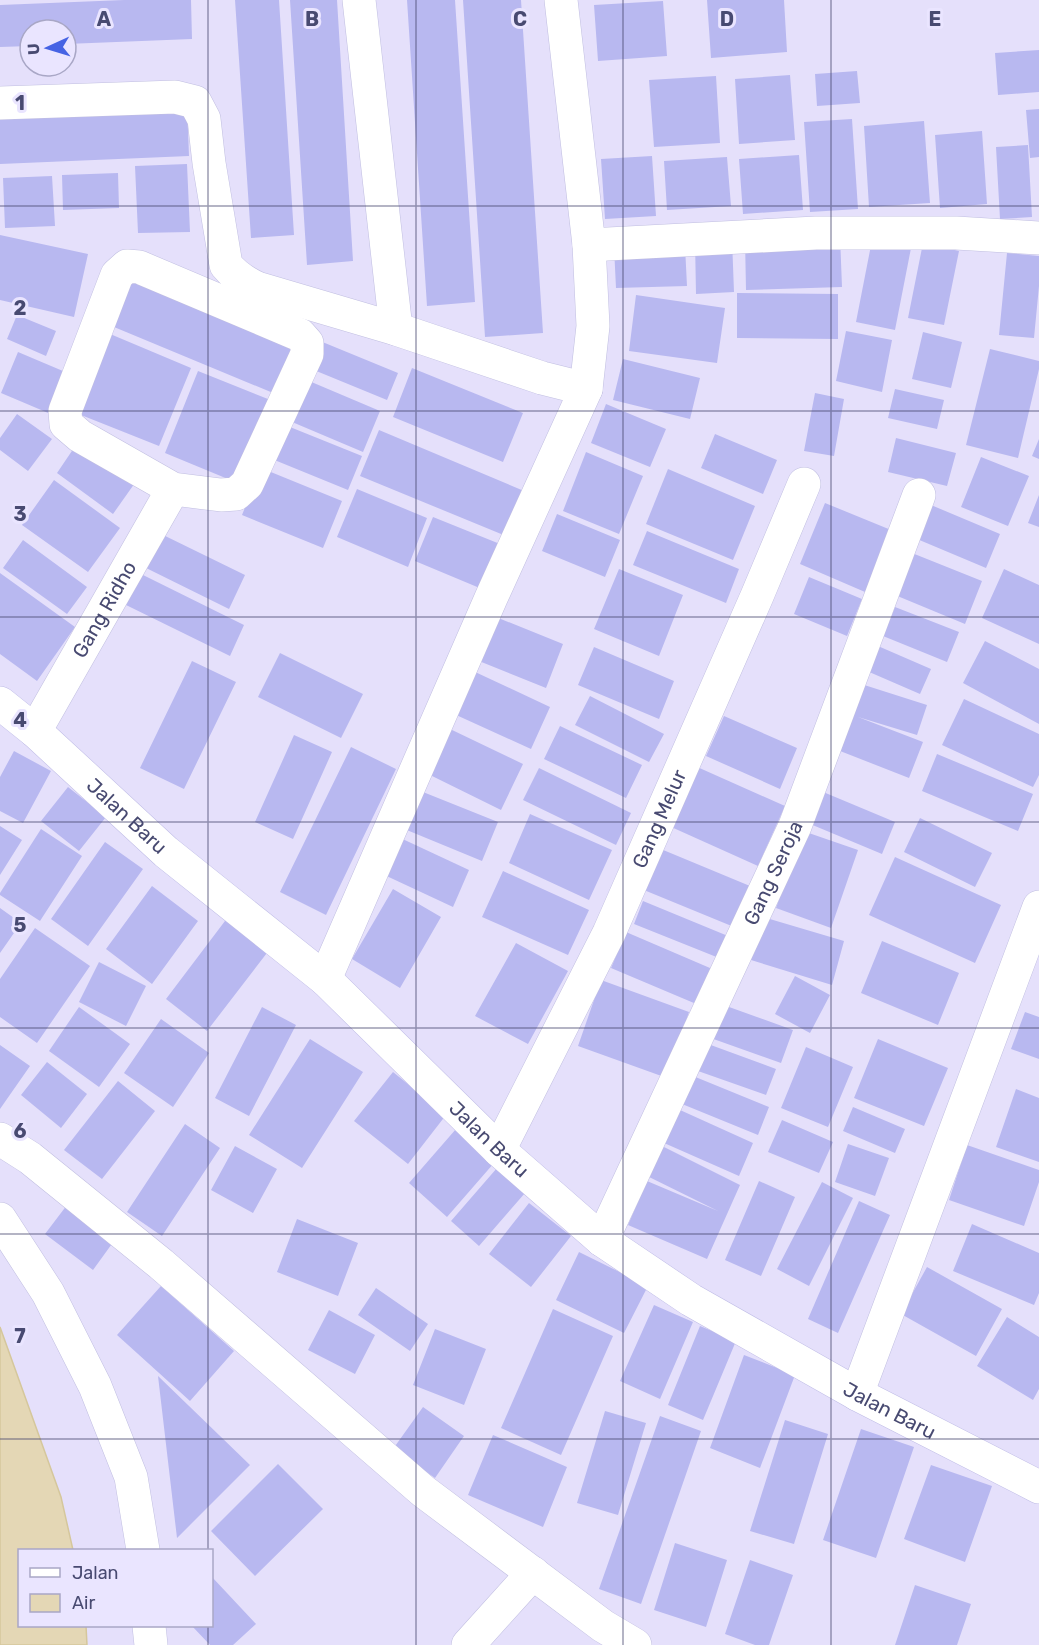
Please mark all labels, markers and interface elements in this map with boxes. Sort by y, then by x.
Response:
text: A [97,7,112,31]
text: B [305,7,319,31]
text: C [513,7,527,31]
text: D [720,7,734,31]
text: E [929,7,941,31]
north arrow [18,18,78,78]
text: U [24,43,43,55]
text: 1 [15,91,25,115]
text: 2 [14,296,27,320]
text: 3 [13,502,27,526]
street label: Gang Ridho [67,557,141,662]
text: 4 [13,708,27,732]
street label: Gang Melur [627,765,691,872]
street label: Jalan Baru [82,773,172,859]
street label: Gang Seroja [739,817,808,929]
text: 5 [14,913,27,937]
street label: Jalan Baru [444,1096,534,1183]
text: 6 [13,1119,27,1143]
text: 7 [14,1324,26,1348]
street label: Jalan Baru [839,1377,940,1444]
legend [18,1549,213,1627]
text: Jalan [72,1562,119,1584]
text: Air [72,1592,95,1614]

